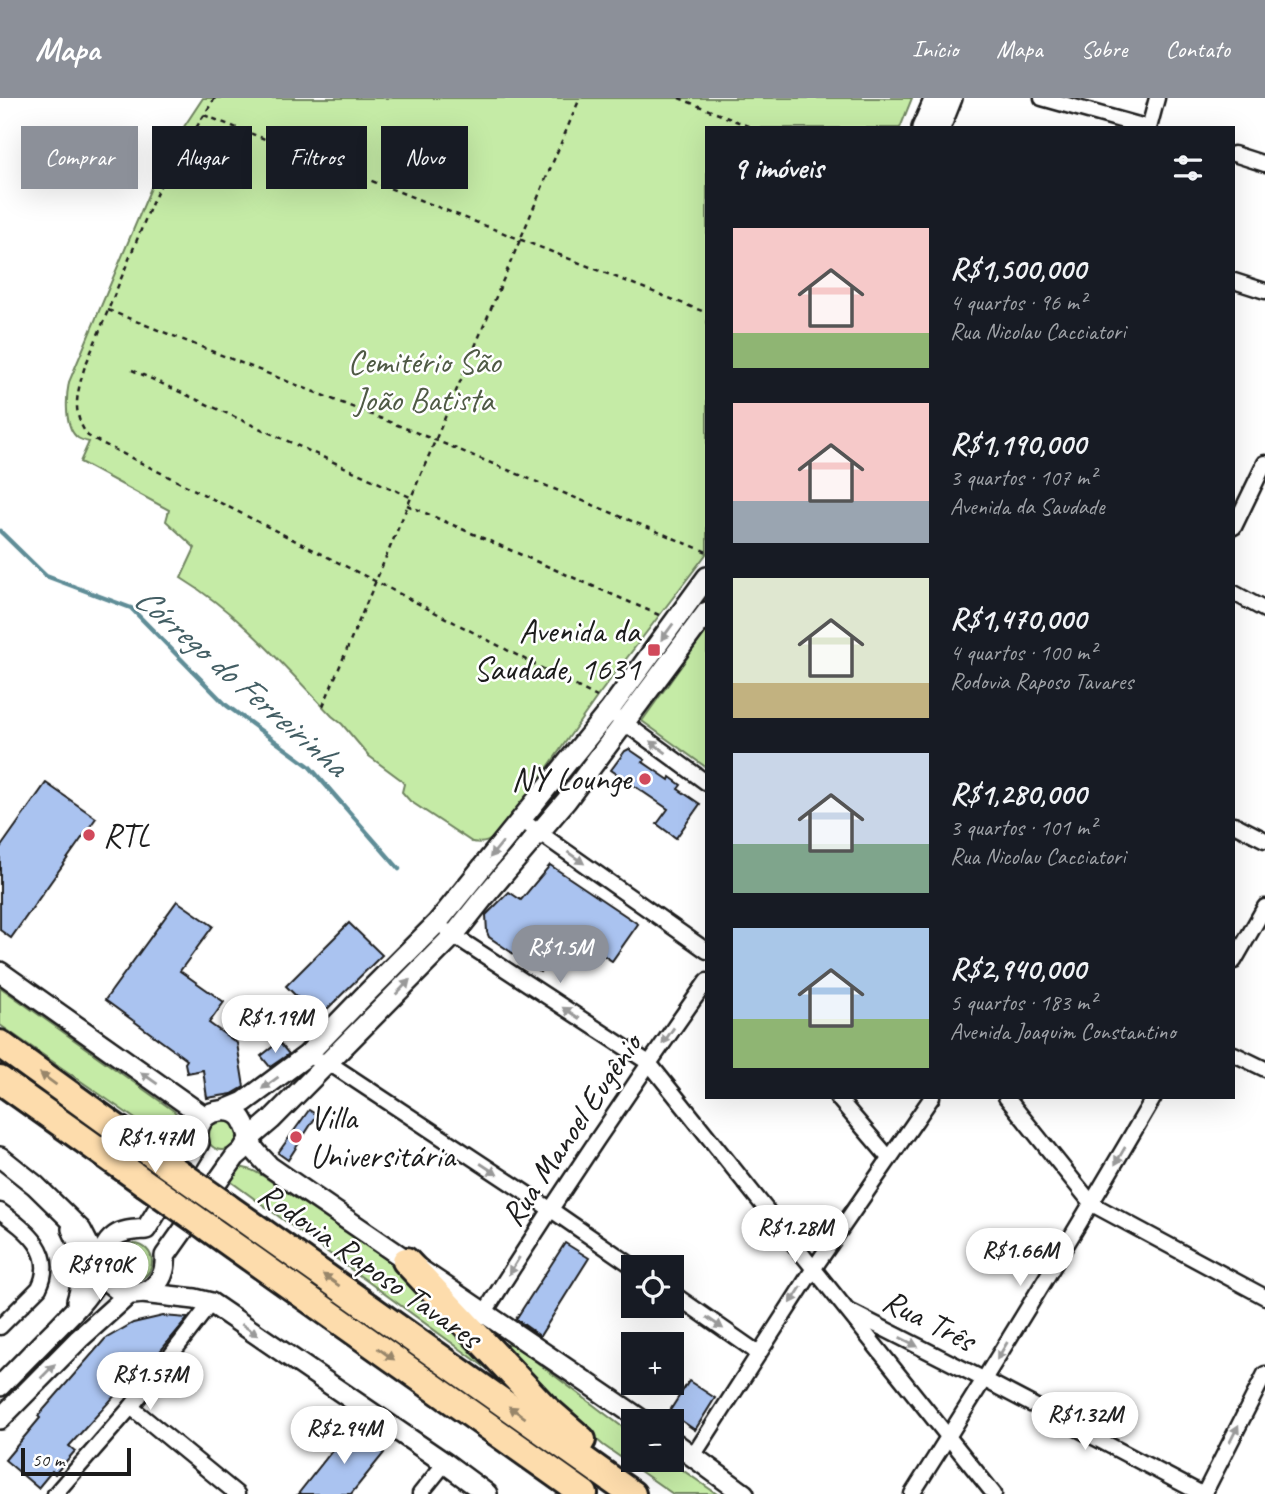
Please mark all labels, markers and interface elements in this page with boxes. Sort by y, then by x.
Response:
text: Mapa [35,28,100,70]
text: Início [912,34,958,64]
text: Mapa [996,34,1043,64]
text: Sobre [1081,34,1127,64]
text: Contato [1165,34,1230,64]
chip: Comprar [21,126,138,189]
chip: Alugar [152,126,252,189]
chip: Filtros [266,126,367,189]
chip: Novo [381,126,468,189]
text: 9 imóveis [733,149,823,187]
icon: filters [1169,149,1207,187]
text: R$1,500,000 [950,250,1086,288]
icon: home [789,256,873,340]
text: 4 quartos · 96 m² [950,288,1086,317]
text: Rua Nicolau Cacciatori [950,317,1125,346]
park label: Cemitério São João Batista [348,341,503,421]
text: R$1,190,000 [950,425,1086,463]
icon: home [789,431,873,515]
text: 3 quartos · 107 m² [950,463,1096,492]
text: Avenida da Saudade [950,492,1104,521]
water label: Córrego do Ferreirinha [125,576,359,788]
text: R$1,470,000 [950,600,1086,638]
icon: home [789,606,873,690]
place label: Avenida da Saudade, 1631 [474,610,643,690]
one-way arrow [659,623,674,641]
text: 4 quartos · 100 m² [950,638,1096,667]
marker: Avenida da Saudade, 1631 [646,642,662,658]
text: Rodovia Raposo Tavares [950,667,1133,696]
one-way arrow [649,740,667,754]
place label: NY Lounge [511,758,633,800]
marker: NY Lounge [637,771,653,787]
text: R$1,280,000 [950,775,1086,813]
icon: home [789,781,873,865]
text: 3 quartos · 101 m² [950,813,1096,842]
place label: RTL [103,814,151,856]
marker: RTL [81,827,97,843]
one-way arrow [488,840,503,858]
text: Rua Nicolau Cacciatori [950,842,1125,871]
one-way arrow [567,851,585,865]
pin: R$1.5M [503,926,617,985]
text: R$1.5M [528,933,592,962]
text: R$2,940,000 [950,950,1086,988]
icon: home [789,956,873,1040]
one-way arrow [395,979,411,996]
text: 5 quartos · 183 m² [950,988,1096,1017]
pin: R$1.19M [210,996,340,1055]
text: R$1.19M [238,1003,312,1032]
one-way arrow [561,1006,580,1019]
text: Avenida Joaquim Constantino [950,1017,1176,1046]
street label: Rua Manoel Eugênio [491,1023,653,1234]
one-way arrow [661,1027,675,1045]
one-way arrow [140,1071,158,1085]
one-way arrow [39,1072,57,1086]
one-way arrow [261,1076,279,1090]
place label: Villa Universitária [310,1097,456,1177]
pin: R$1.47M [90,1116,220,1175]
text: R$1.47M [117,1123,193,1152]
marker: Villa Universitária [288,1129,304,1145]
one-way arrow [1114,1147,1126,1166]
one-way arrow [479,1162,499,1175]
street label: Rodovia Raposo Tavares [250,1172,492,1359]
pin: R$1.28M [730,1206,860,1265]
text: R$1.28M [757,1213,833,1242]
pin: R$1.66M [955,1228,1085,1288]
text: R$1.66M [982,1236,1058,1265]
pin: R$990K [43,1242,157,1302]
text: R$990K [67,1250,133,1279]
map controls [621,1255,684,1472]
button: locate [621,1255,684,1318]
one-way arrow [507,1256,520,1276]
one-way arrow [322,1274,340,1288]
street label: Rua Três [876,1279,984,1362]
one-way arrow [790,1285,803,1305]
one-way arrow [706,1316,724,1330]
one-way arrow [241,1324,260,1337]
button: + [621,1332,684,1395]
one-way arrow [899,1336,919,1347]
one-way arrow [996,1341,1009,1360]
one-way arrow [377,1346,395,1360]
pin: R$1.57M [85,1352,215,1412]
text: R$1.57M [113,1360,187,1389]
one-way arrow [39,1362,56,1379]
pin: R$1.32M [1020,1392,1150,1452]
text: R$1.32M [1047,1400,1123,1429]
one-way arrow [508,1405,526,1419]
pin: R$2.94M [279,1406,409,1466]
button: − [621,1409,684,1472]
text: R$2.94M [307,1414,381,1443]
one-way arrow [1229,1424,1240,1444]
scale bar [21,1445,131,1477]
text: 50 m [32,1448,64,1472]

